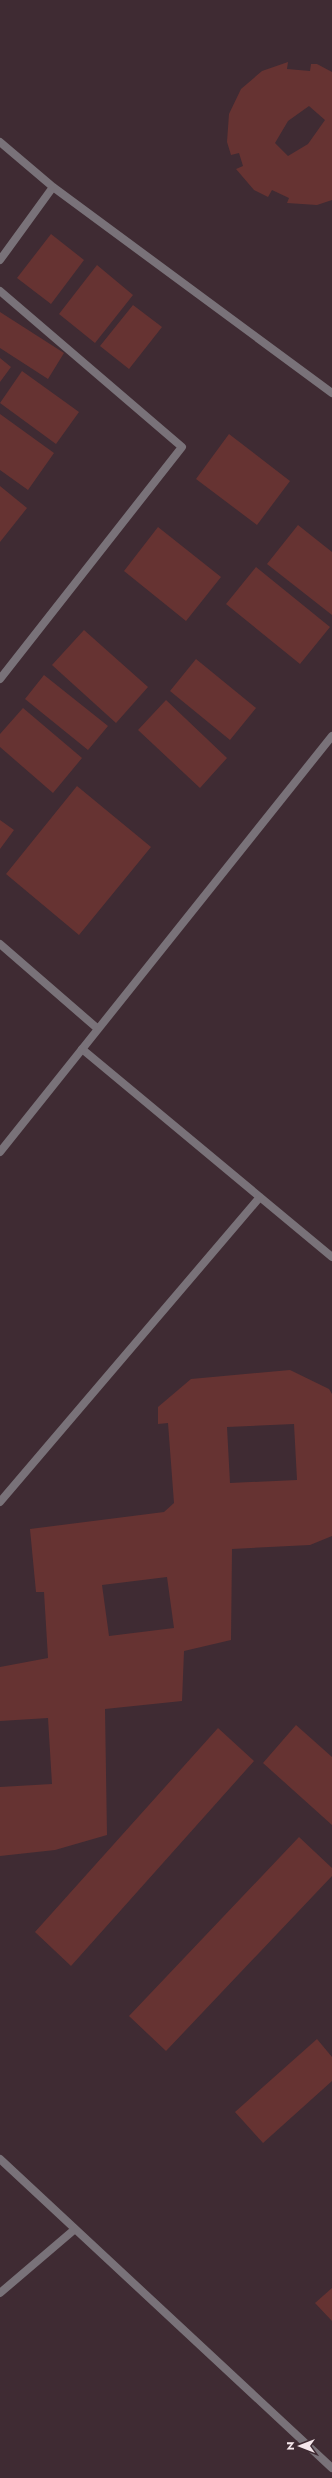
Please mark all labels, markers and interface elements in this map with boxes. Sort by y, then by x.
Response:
north arrow [280,2426,320,2466]
text: N [282,2442,298,2450]

